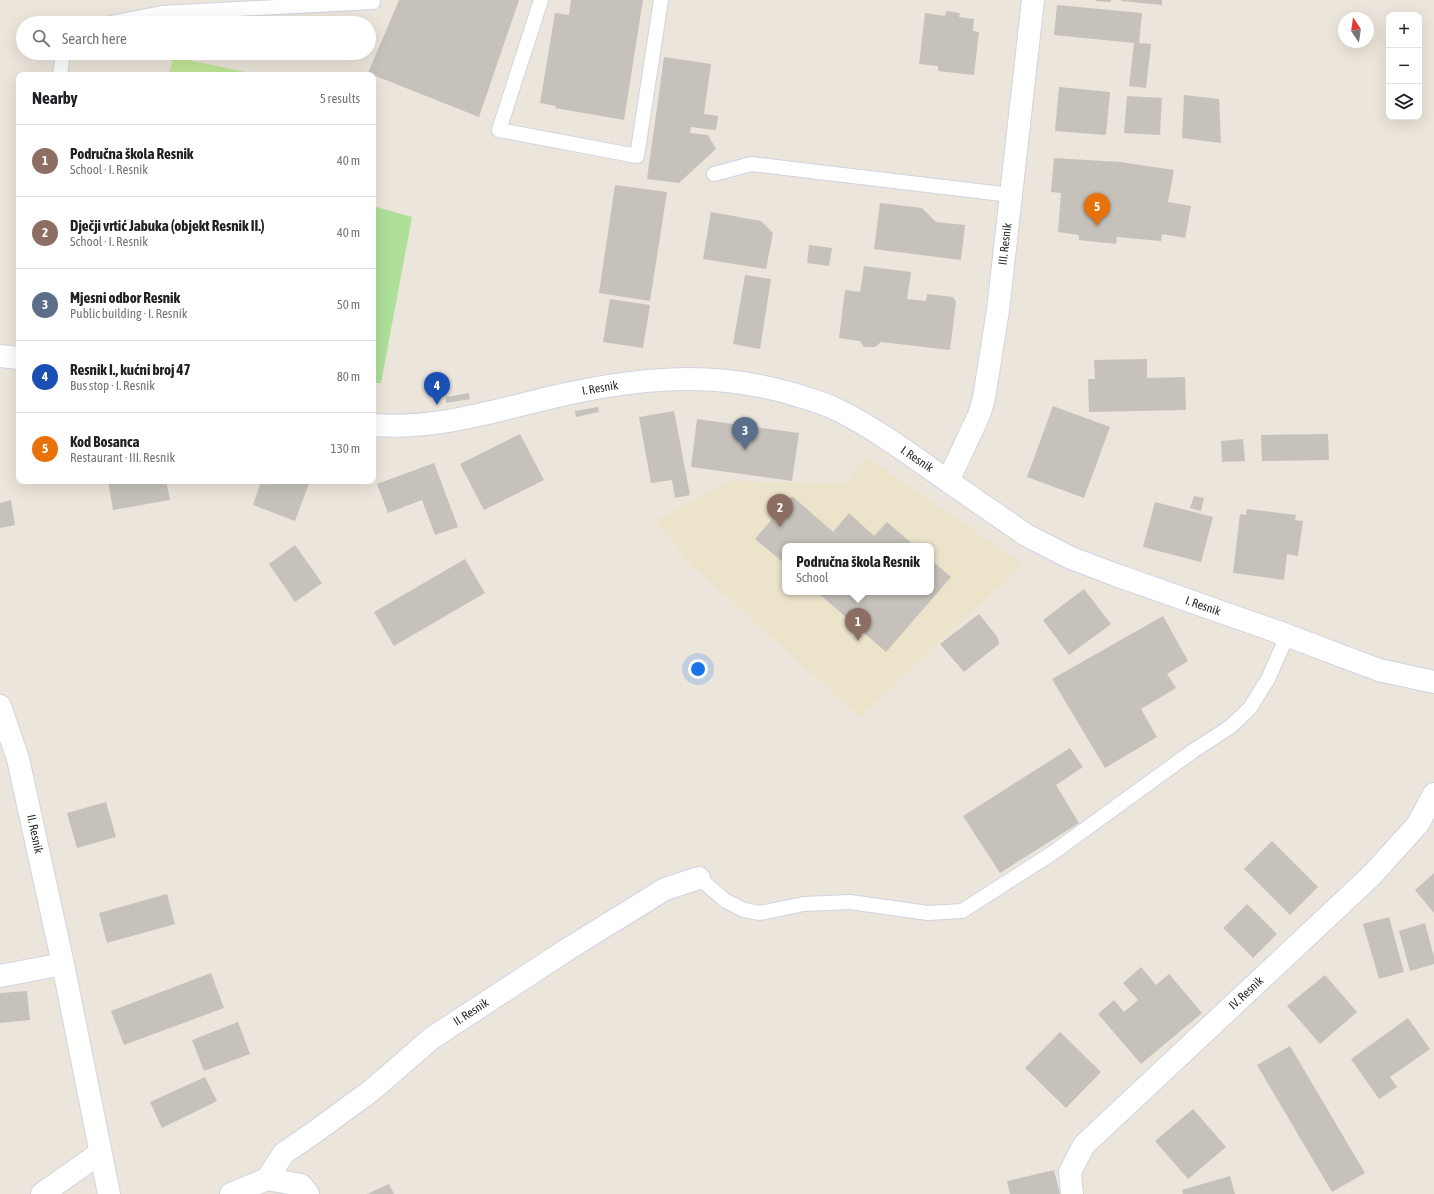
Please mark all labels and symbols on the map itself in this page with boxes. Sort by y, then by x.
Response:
north arrow [1338,12,1374,48]
pin: 5 [1084,193,1110,226]
street label: III. Resnik [995,221,1015,266]
pin: 4 [424,372,450,405]
street label: I. Resnik [581,378,620,398]
pin: 3 [732,417,758,450]
street label: I. Resnik [898,443,937,475]
pin: 2 [767,494,793,527]
street label: I. Resnik [1184,593,1223,619]
pin: 1 [845,608,871,641]
your location [688,659,708,679]
street label: II. Resnik [24,813,46,855]
street label: IV. Resnik [1226,973,1267,1012]
street label: II. Resnik [451,995,492,1029]

